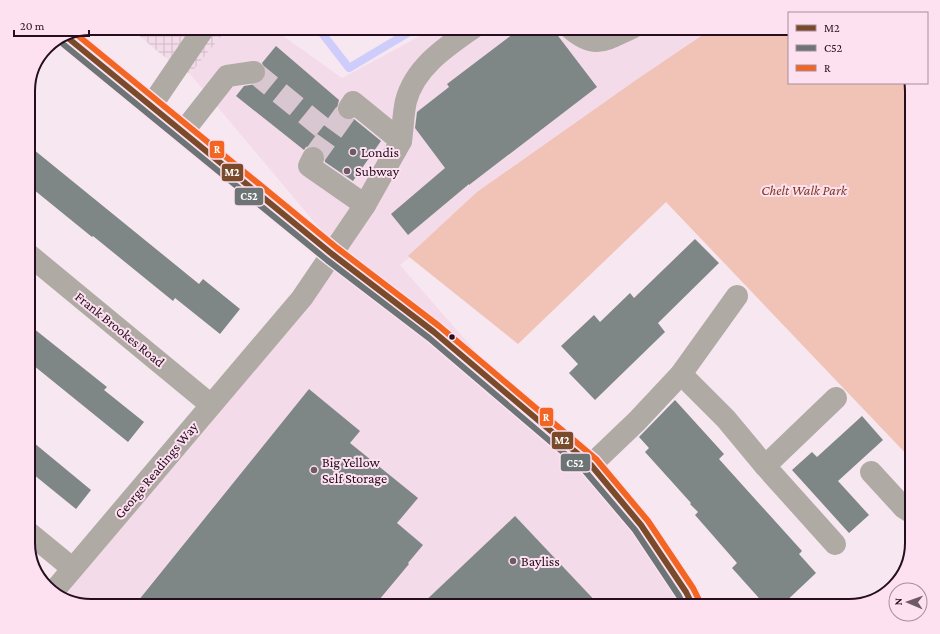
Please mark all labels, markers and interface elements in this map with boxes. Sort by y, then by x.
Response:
scale bar [14,12,89,38]
legend [788,12,928,84]
text: 20 m [20,19,45,33]
text: M2 [824,21,840,35]
text: C52 [824,41,842,55]
text: R [824,61,831,75]
line badge: R [209,140,225,159]
text: R [214,143,221,155]
place label: Londis [361,144,399,160]
marker: Londis [348,147,358,157]
line badge: M2 [221,163,244,182]
place label: Subway [355,163,400,179]
text: M2 [224,166,240,178]
marker: Subway [342,166,352,176]
park label: Chelt Walk Park [761,182,848,198]
line badge: C52 [234,187,264,206]
text: C52 [240,190,258,202]
street label: Frank Brookes Road [72,288,168,370]
unlabelled marker [447,332,457,342]
line badge: R [539,407,554,427]
text: R [543,411,550,423]
street label: George Readings Way [111,418,201,521]
line badge: M2 [551,431,574,450]
text: M2 [554,434,570,446]
line badge: C52 [560,453,591,472]
place label: Big Yellow Self Storage [322,454,387,486]
text: C52 [566,457,584,469]
marker: Big Yellow Self Storage [309,465,319,475]
place label: Bayliss [521,553,560,569]
marker: Bayliss [508,556,518,566]
north arrow [888,582,928,622]
text: N [892,597,904,606]

